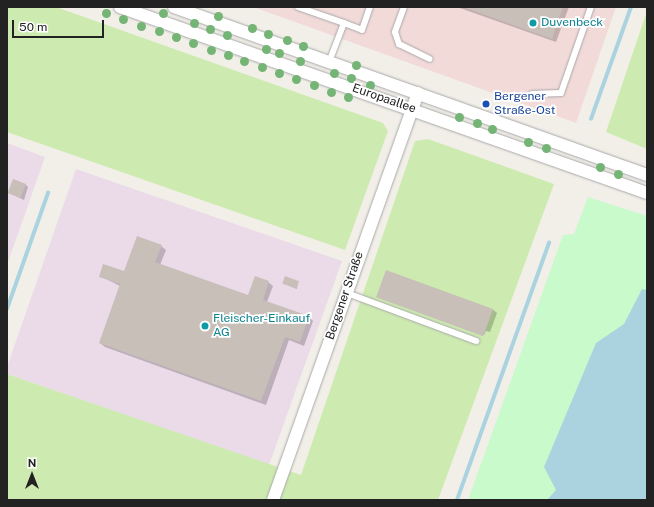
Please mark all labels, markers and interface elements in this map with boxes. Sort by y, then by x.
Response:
scale bar [14,12,106,38]
place label: Duvenbeck [541,16,603,30]
marker: Duvenbeck [528,18,538,28]
text: 50 m [19,20,47,34]
street label: Europaallee [350,81,418,117]
place label: Bergener Straße-Ost [494,90,555,118]
marker: Bergener Straße-Ost [481,99,491,109]
street label: Bergener Straße [323,250,367,342]
place label: Fleischer-Einkauf AG [213,312,310,340]
marker: Fleischer-Einkauf AG [200,321,210,331]
north arrow [12,455,52,495]
text: N [28,457,36,469]

